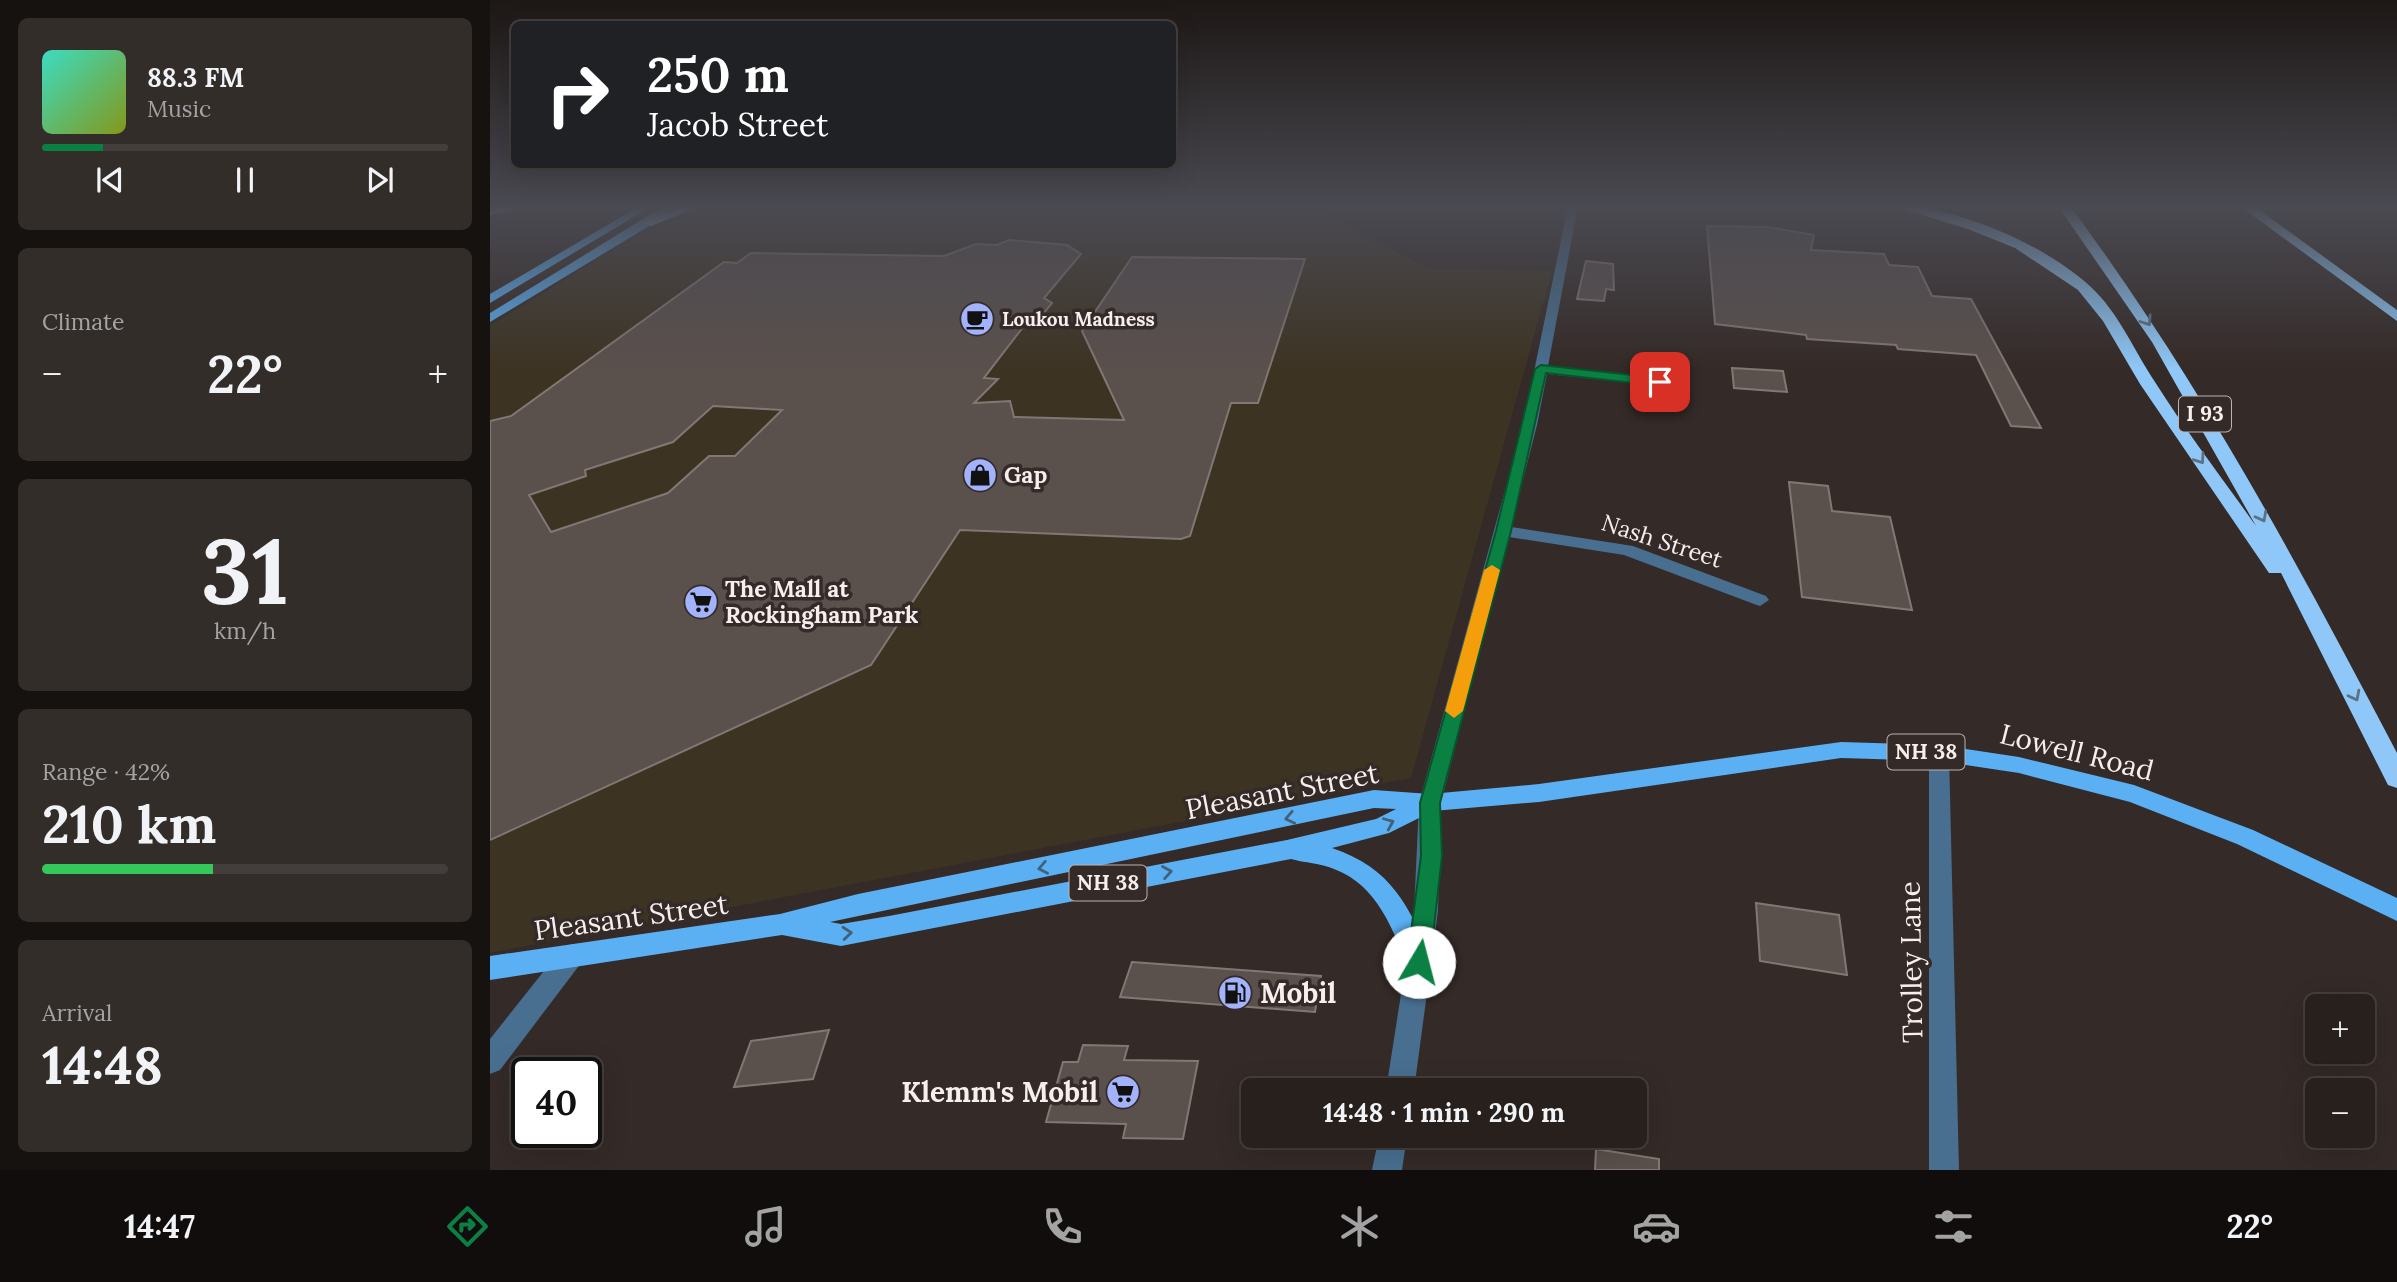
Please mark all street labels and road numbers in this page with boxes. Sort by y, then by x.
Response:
road number: I 93 [2179,396,2231,432]
street label: Nash Street [1598,507,1726,574]
street label: Lowell Road [1996,716,2158,788]
road number: NH 38 [1888,734,1964,770]
street label: Pleasant Street [1182,755,1382,827]
road number: NH 38 [1070,866,1146,900]
street label: Trolley Lane [1892,881,1930,1043]
street label: Pleasant Street [532,886,731,948]

